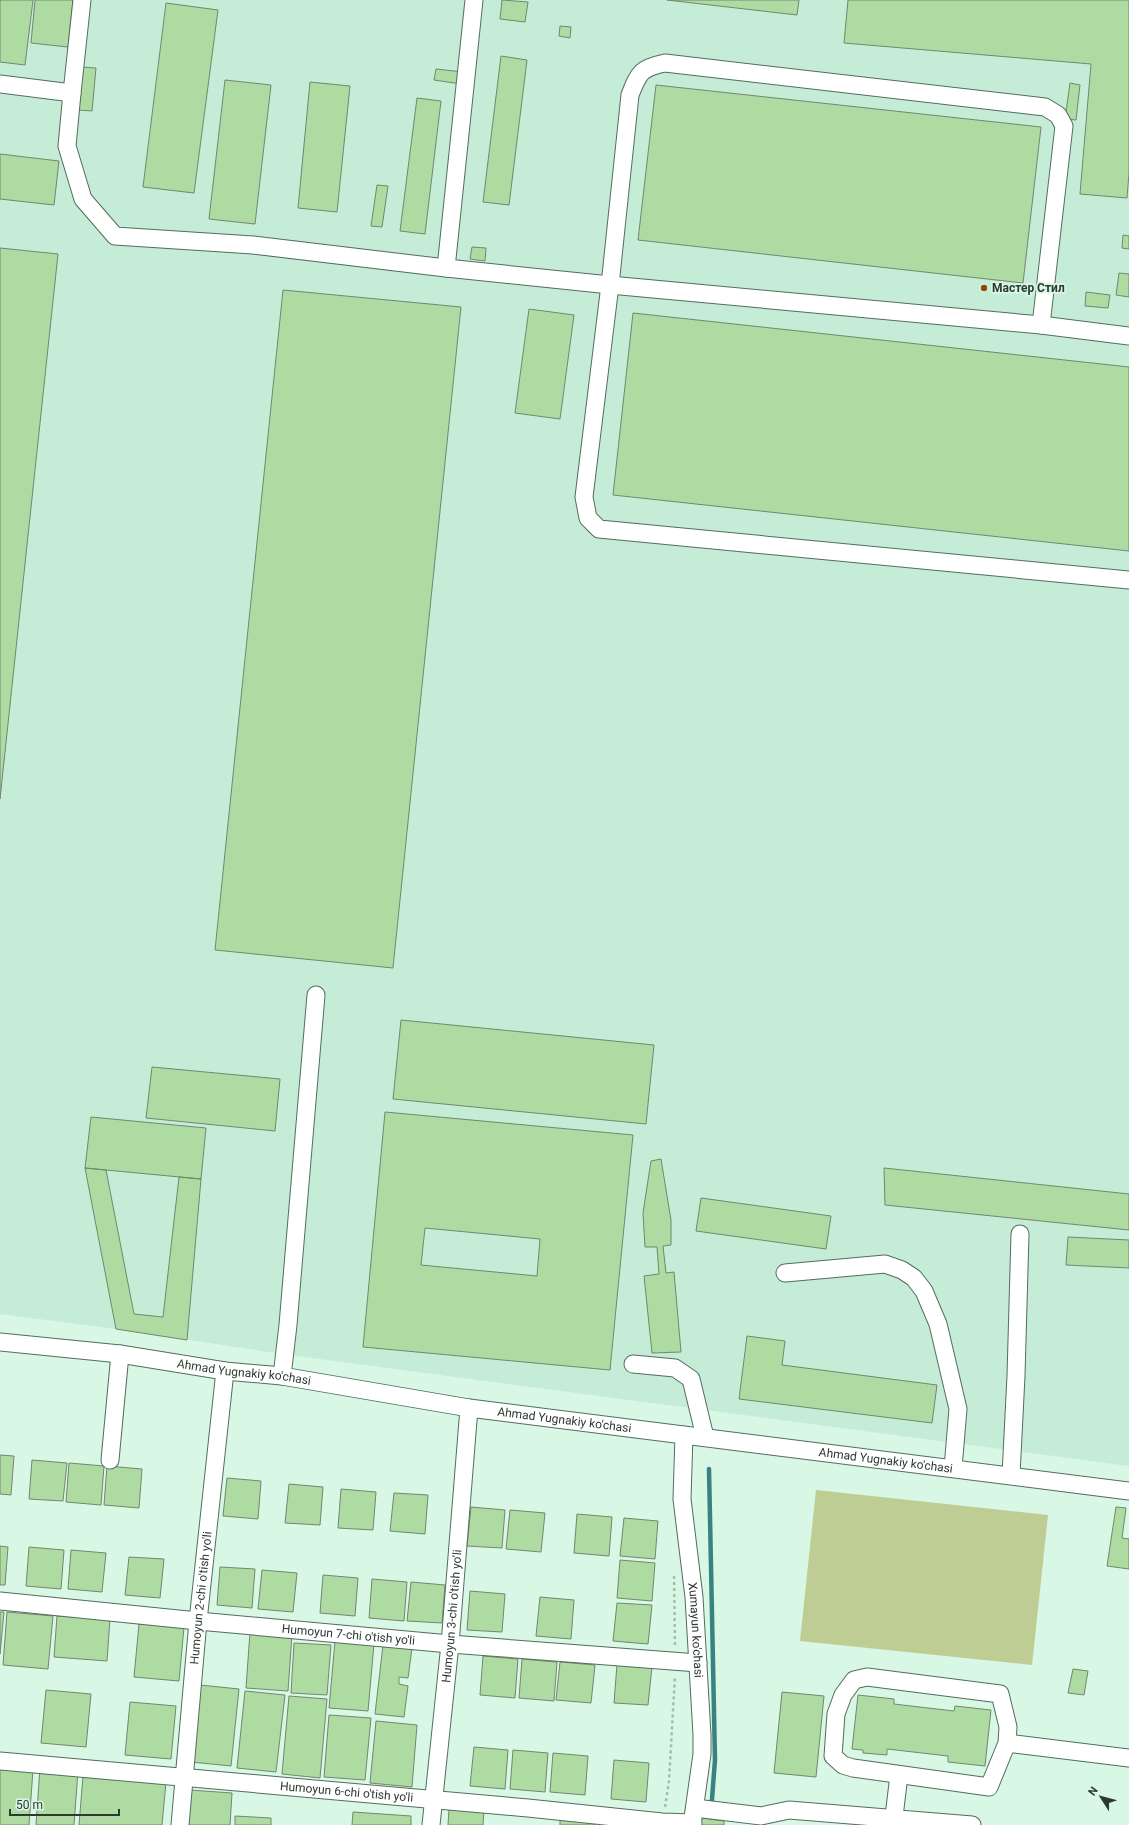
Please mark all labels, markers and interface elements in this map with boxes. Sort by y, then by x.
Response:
place label: Мастер Стил [992,281,1065,295]
marker: Мастер Стил [979,283,989,293]
street label: Ahmad Yugnakiy ko'chasi [176,1356,312,1388]
street label: Ahmad Yugnakiy ko'chasi [497,1405,632,1435]
street label: Ahmad Yugnakiy ko'chasi [818,1445,954,1476]
street label: Humoyun 2-chi o'tish yo'li [187,1531,215,1665]
street label: Humoyun 3-chi o'tish yo'li [439,1549,465,1683]
street label: Xumayun ko'chasi [685,1582,706,1678]
street label: Humoyun 7-chi o'tish yo'li [281,1622,416,1648]
north arrow [1081,1777,1121,1817]
street label: Humoyun 6-chi o'tish yo'li [279,1779,414,1805]
text: N [1086,1784,1101,1798]
scale bar [10,1791,119,1817]
text: 50 m [16,1798,43,1812]

